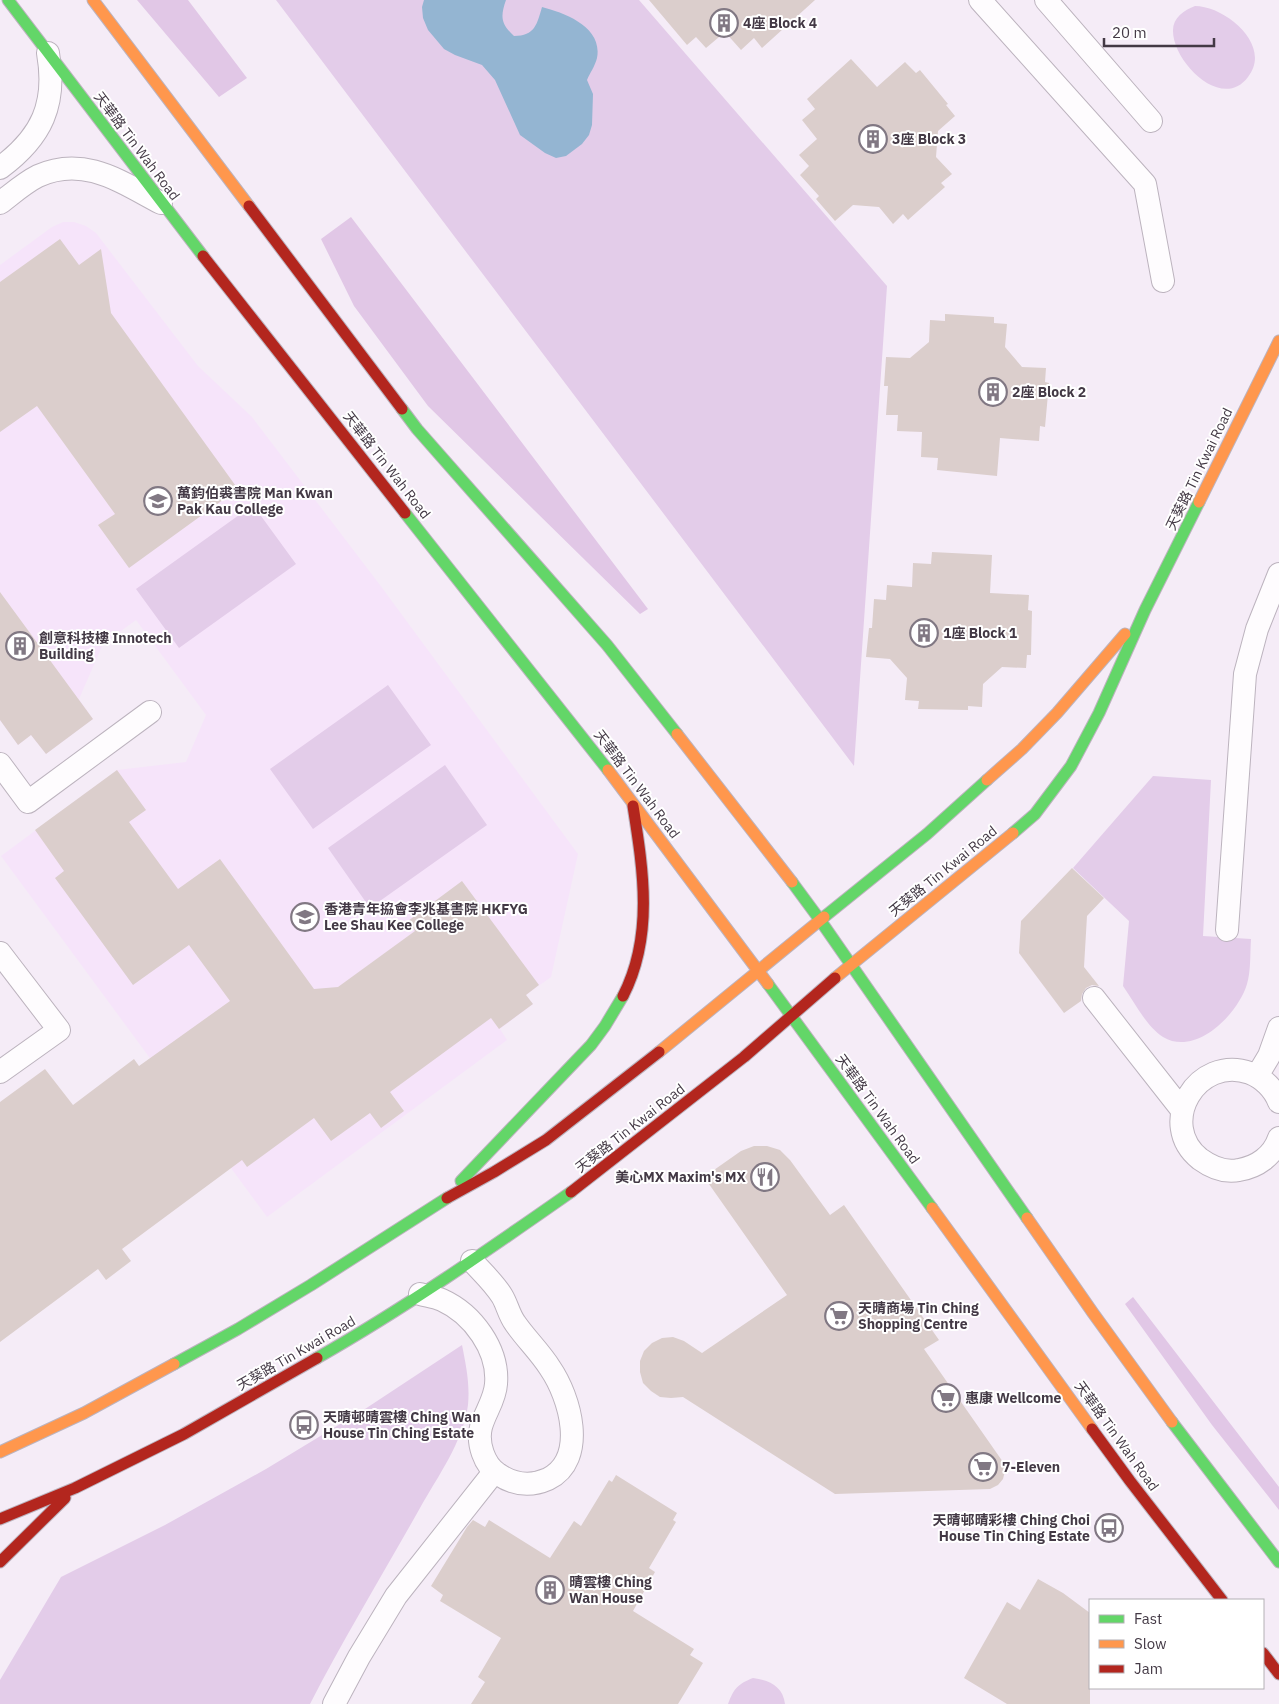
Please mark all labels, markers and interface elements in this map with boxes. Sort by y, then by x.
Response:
building icon: 4座 Block 4 [709,8,739,38]
place label: 4座 Block 4 [743,14,817,32]
scale bar [1104,15,1214,47]
text: 20 m [1112,23,1147,42]
street label: 天華路 Tin Wah Road [90,88,184,204]
building icon: 3座 Block 3 [858,124,888,154]
place label: 3座 Block 3 [892,130,966,148]
building icon: 2座 Block 2 [978,377,1008,407]
place label: 2座 Block 2 [1012,383,1086,401]
street label: 天葵路 Tin Kwai Road [1162,405,1236,533]
street label: 天華路 Tin Wah Road [339,408,435,522]
place label: 萬鈞伯裘書院 Man Kwan Pak Kau College [177,484,333,518]
school or university icon: 萬鈞伯裘書院 Man Kwan Pak Kau College [143,486,173,516]
building icon: 1座 Block 1 [909,618,939,648]
place label: 1座 Block 1 [943,624,1018,642]
place label: 創意科技樓 Innotech Building [39,629,172,663]
building icon: 創意科技樓 Innotech Building [5,631,35,661]
street label: 天華路 Tin Wah Road [590,726,684,842]
street label: 天葵路 Tin Kwai Road [885,822,1001,920]
place label: 香港青年拹會李兆基書院 HKFYG Lee Shau Kee College [324,900,528,934]
school or university icon: 香港青年拹會李兆基書院 HKFYG Lee Shau Kee College [290,902,320,932]
street label: 天華路 Tin Wah Road [832,1051,924,1167]
street label: 天葵路 Tin Kwai Road [572,1080,688,1176]
restaurant icon: 美心MX Maxim's MX [750,1162,780,1192]
place label: 美心MX Maxim's MX [615,1168,747,1186]
place label: 天晴商場 Tin Ching Shopping Centre [858,1299,979,1333]
supermarket icon: 天晴商場 Tin Ching Shopping Centre [824,1301,854,1331]
street label: 天葵路 Tin Kwai Road [234,1312,358,1394]
street label: 天華路 Tin Wah Road [1071,1378,1163,1494]
supermarket icon: 惠康 Wellcome [931,1383,961,1413]
place label: 惠康 Wellcome [965,1389,1061,1407]
place label: 天晴邨晴雲樓 Ching Wan House Tin Ching Estate [323,1408,481,1442]
bus stop icon: 天晴邨晴雲樓 Ching Wan House Tin Ching Estate [289,1410,319,1440]
supermarket icon: 7-Eleven [968,1452,998,1482]
place label: 7-Eleven [1002,1458,1060,1476]
place label: 天晴邨晴彩樓 Ching Choi House Tin Ching Estate [933,1511,1090,1545]
bus stop icon: 天晴邨晴彩樓 Ching Choi House Tin Ching Estate [1094,1513,1124,1543]
place label: 晴雲樓 Ching Wan House [569,1573,652,1607]
building icon: 晴雲樓 Ching Wan House [535,1575,565,1605]
legend [1089,1599,1264,1689]
text: Fast [1134,1609,1162,1628]
text: Slow [1134,1634,1167,1653]
text: Jam [1134,1659,1163,1678]

